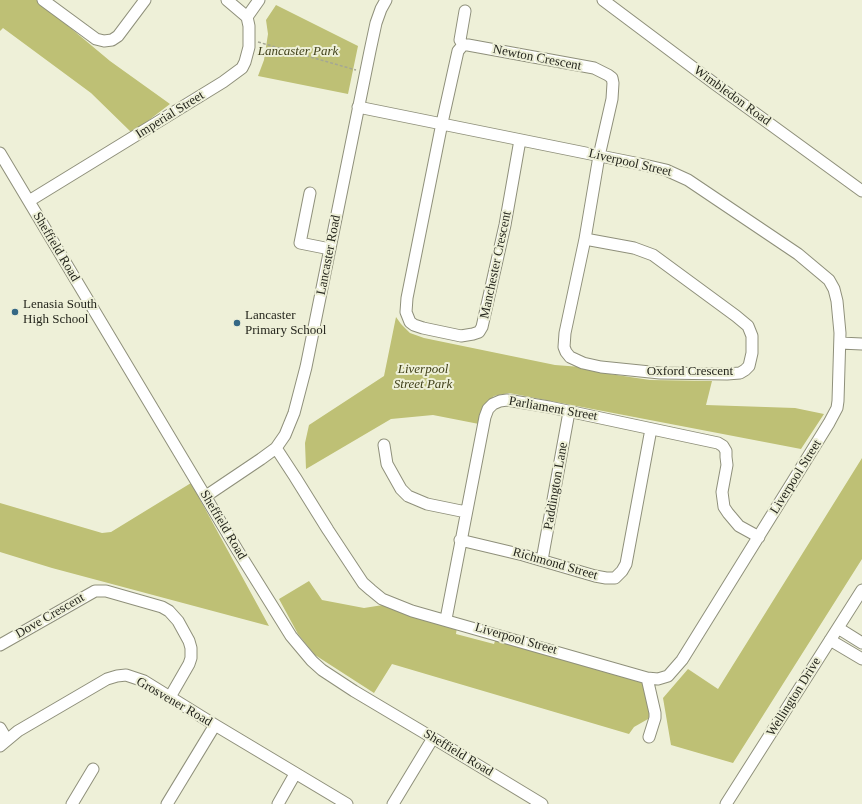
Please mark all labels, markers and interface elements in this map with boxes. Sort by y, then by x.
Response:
street label: Newton Crescent [491,42,583,74]
park label: Lancaster Park [258,44,338,60]
street label: Wimbledon Road [690,63,774,129]
street label: Imperial Street [133,88,207,142]
street label: Liverpool Street [587,146,673,180]
street label: Sheffield Road [29,210,83,284]
street label: Manchester Crescent [477,210,515,320]
street label: Lancaster Road [314,214,344,296]
place label: Lenasia South High School [23,297,97,328]
marker: Lenasia South High School [10,307,20,317]
place label: Lancaster Primary School [245,308,326,339]
marker: Lancaster Primary School [232,318,242,328]
park label: Liverpool Street Park [394,362,452,393]
street label: Oxford Crescent [647,364,733,380]
street label: Parliament Street [507,394,599,424]
street label: Liverpool Street [767,437,825,517]
street label: Paddington Lane [541,441,571,531]
street label: Sheffield Road [196,488,250,562]
street label: Richmond Street [511,544,599,584]
street label: Dove Crescent [13,590,87,642]
street label: Liverpool Street [473,620,559,658]
street label: Wellington Drive [763,655,825,739]
street label: Grosvener Road [133,674,215,730]
street label: Sheffield Road [421,726,495,780]

